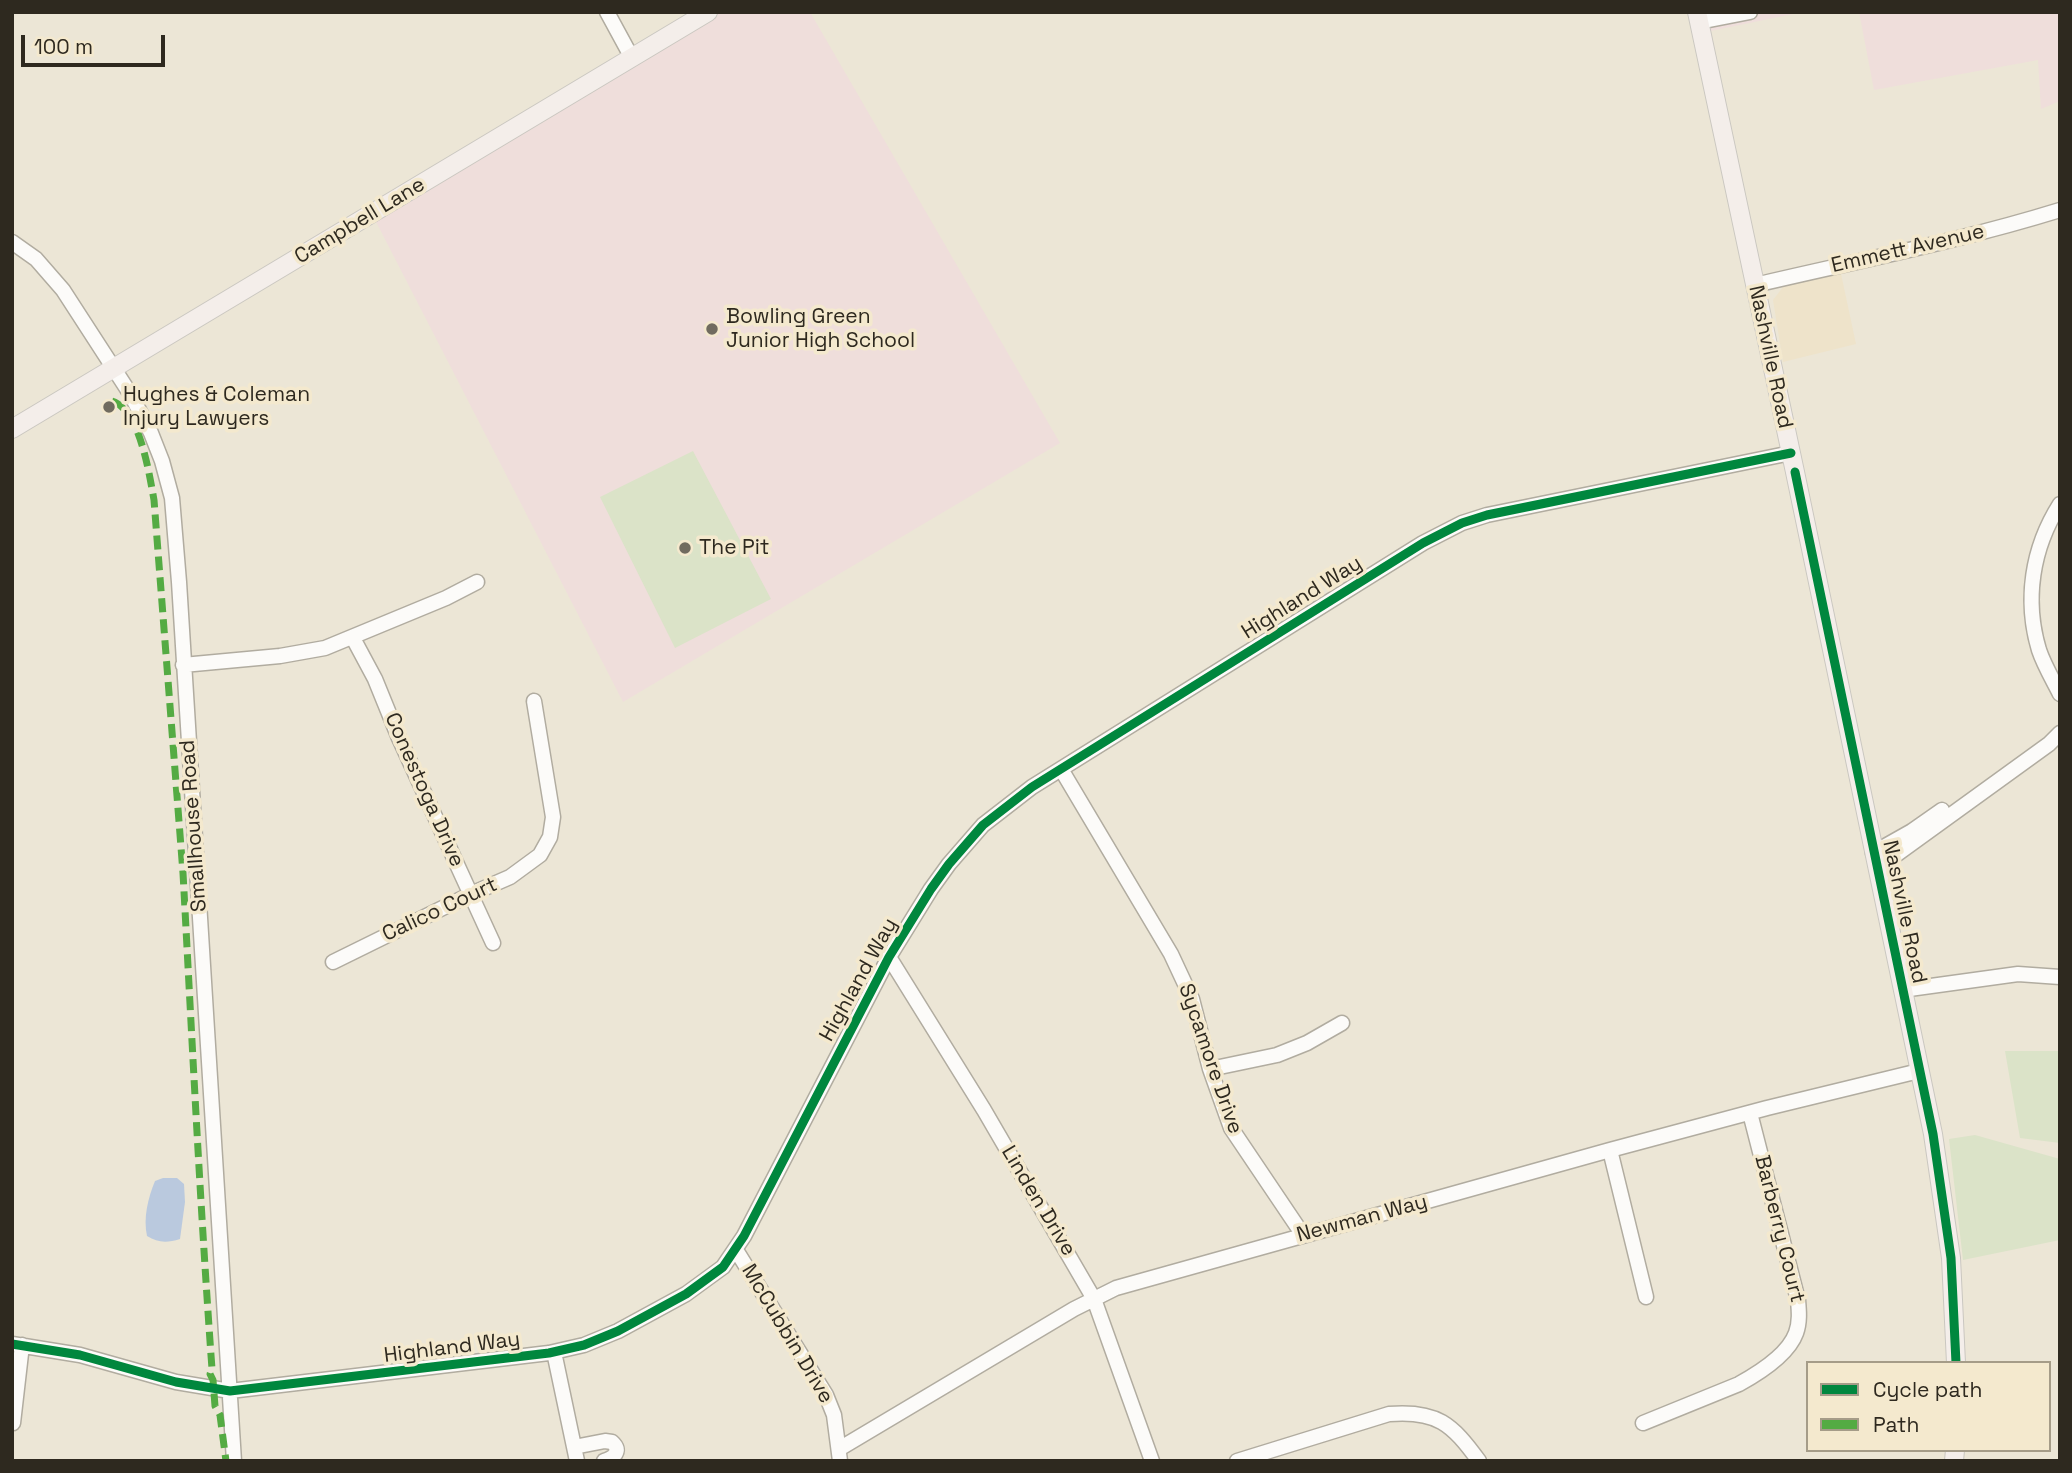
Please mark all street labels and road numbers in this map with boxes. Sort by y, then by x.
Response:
street label: Campbell Lane [290,172,430,270]
street label: Emmett Avenue [1829,219,1987,279]
street label: Nashville Road [1743,283,1797,431]
street label: Highland Way [1237,551,1367,645]
street label: Conestoga Drive [379,709,469,871]
street label: Smallhouse Road [175,739,213,913]
street label: Nashville Road [1877,838,1931,986]
street label: Calico Court [379,872,501,948]
street label: Highland Way [815,914,903,1046]
street label: Sycamore Drive [1173,981,1247,1137]
street label: Linden Drive [995,1141,1081,1261]
street label: Barberry Court [1749,1153,1809,1305]
street label: Newman Way [1294,1189,1430,1249]
street label: McCubbin Drive [736,1260,838,1408]
street label: Highland Way [382,1327,522,1369]

